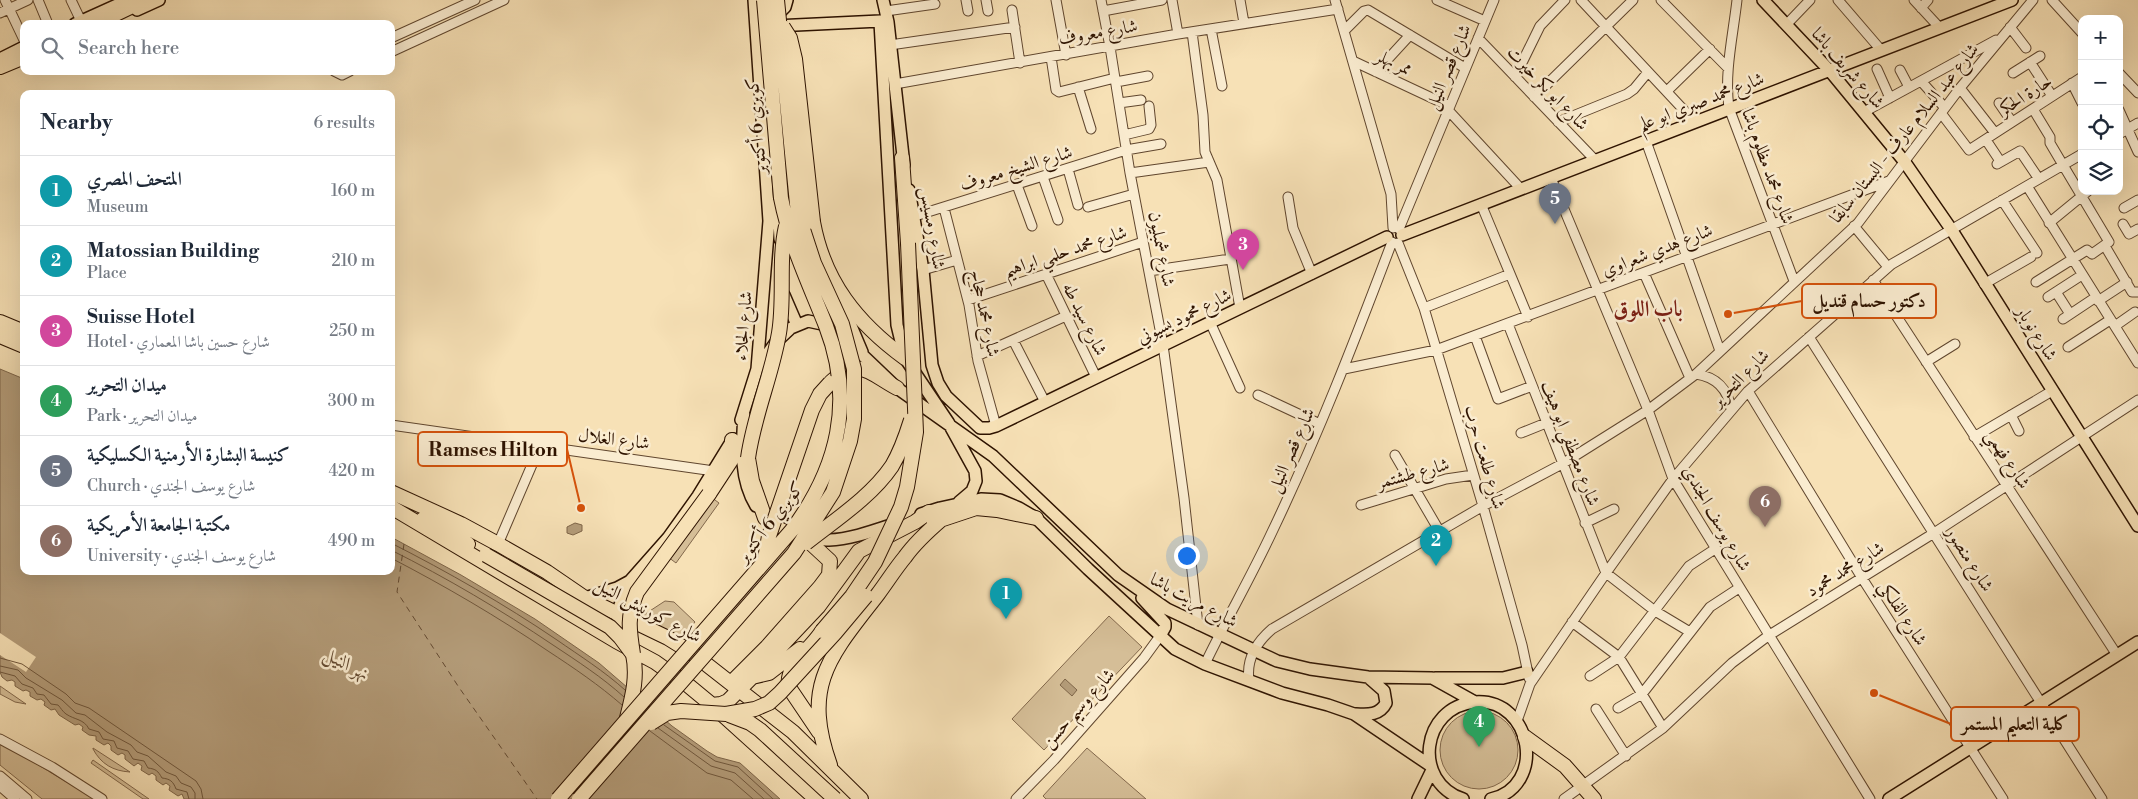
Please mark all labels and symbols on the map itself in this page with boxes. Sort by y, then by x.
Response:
street label: شارع معروف [1057,14,1140,54]
street label: شارع قصر النيل [1420,21,1479,115]
street label: شارع شريف باشا [1804,23,1889,116]
street label: شارع عبد السلام عارف - البستان سابقا [1825,39,1987,231]
street label: شارع ابو بكر خيرت [1499,41,1594,138]
street label: ممر بهلر [1370,43,1416,81]
street label: شارع محمد صبري ابو علم [1635,67,1770,142]
street label: حارة الحكر [1992,70,2057,122]
street label: كوبري 6 أكتوبر [739,76,775,177]
street label: شارع محمد مظلوم باشا [1732,105,1799,228]
street label: شارع الشيخ معروف [957,140,1076,200]
pin: 5 [1539,183,1571,224]
street label: شارع رمسيس [912,185,950,271]
street label: شارع شمبليون [1140,209,1180,289]
street label: شارع هدي شعراوي [1599,219,1717,285]
street label: شارع محمد حلمي ابراهيم [1001,221,1132,288]
pin: 3 [1227,229,1259,270]
street label: شارع محمد حجاج [960,267,1005,360]
street label: شارع سيد طه [1054,279,1112,361]
street label: شارع محمود بسيوني [1133,284,1237,352]
callout: دكتور حسام قنديل [1802,284,1936,318]
text: دكتور حسام قنديل [1812,289,1926,318]
street label: شارع الجلاء [729,290,761,362]
district label: باب اللوق [1613,296,1683,323]
street label: شارع نوبار [2007,300,2062,367]
street label: شارع التحرير [1705,344,1777,416]
street label: شارع مصطفي ابو هيف [1530,377,1605,511]
street label: شارع طلعت حرب [1456,402,1510,513]
street label: شارع قصر النيل [1263,404,1323,497]
street label: شارع الغلال [576,424,651,458]
street label: شارع فهمي [1976,425,2035,496]
callout: Ramses Hilton [418,432,567,466]
text: Ramses Hilton [428,438,558,462]
street label: شارع طشتمر [1372,453,1453,498]
street label: شارع يوسف الجندي [1674,461,1756,577]
street label: كوبري 6 أكتوبر [729,476,812,571]
pin: 6 [1749,486,1781,527]
street label: شارع منصور [1937,521,1999,598]
pin: 2 [1420,525,1452,566]
street label: شارع محمد محمود [1802,536,1890,605]
your location [1174,543,1200,569]
street label: شارع مريت باشا [1145,568,1242,636]
street label: شارع كورنيش النيل [589,573,705,651]
street label: شارع الفلكي [1869,576,1932,653]
pin: 1 [990,578,1022,619]
water label: نهر النيل [319,642,374,687]
street label: شارع وسيم حسن [1037,664,1125,757]
pin: 4 [1463,706,1495,747]
callout: كلية التعليم المستمر [1951,707,2079,741]
text: كلية التعليم المستمر [1959,712,2069,742]

